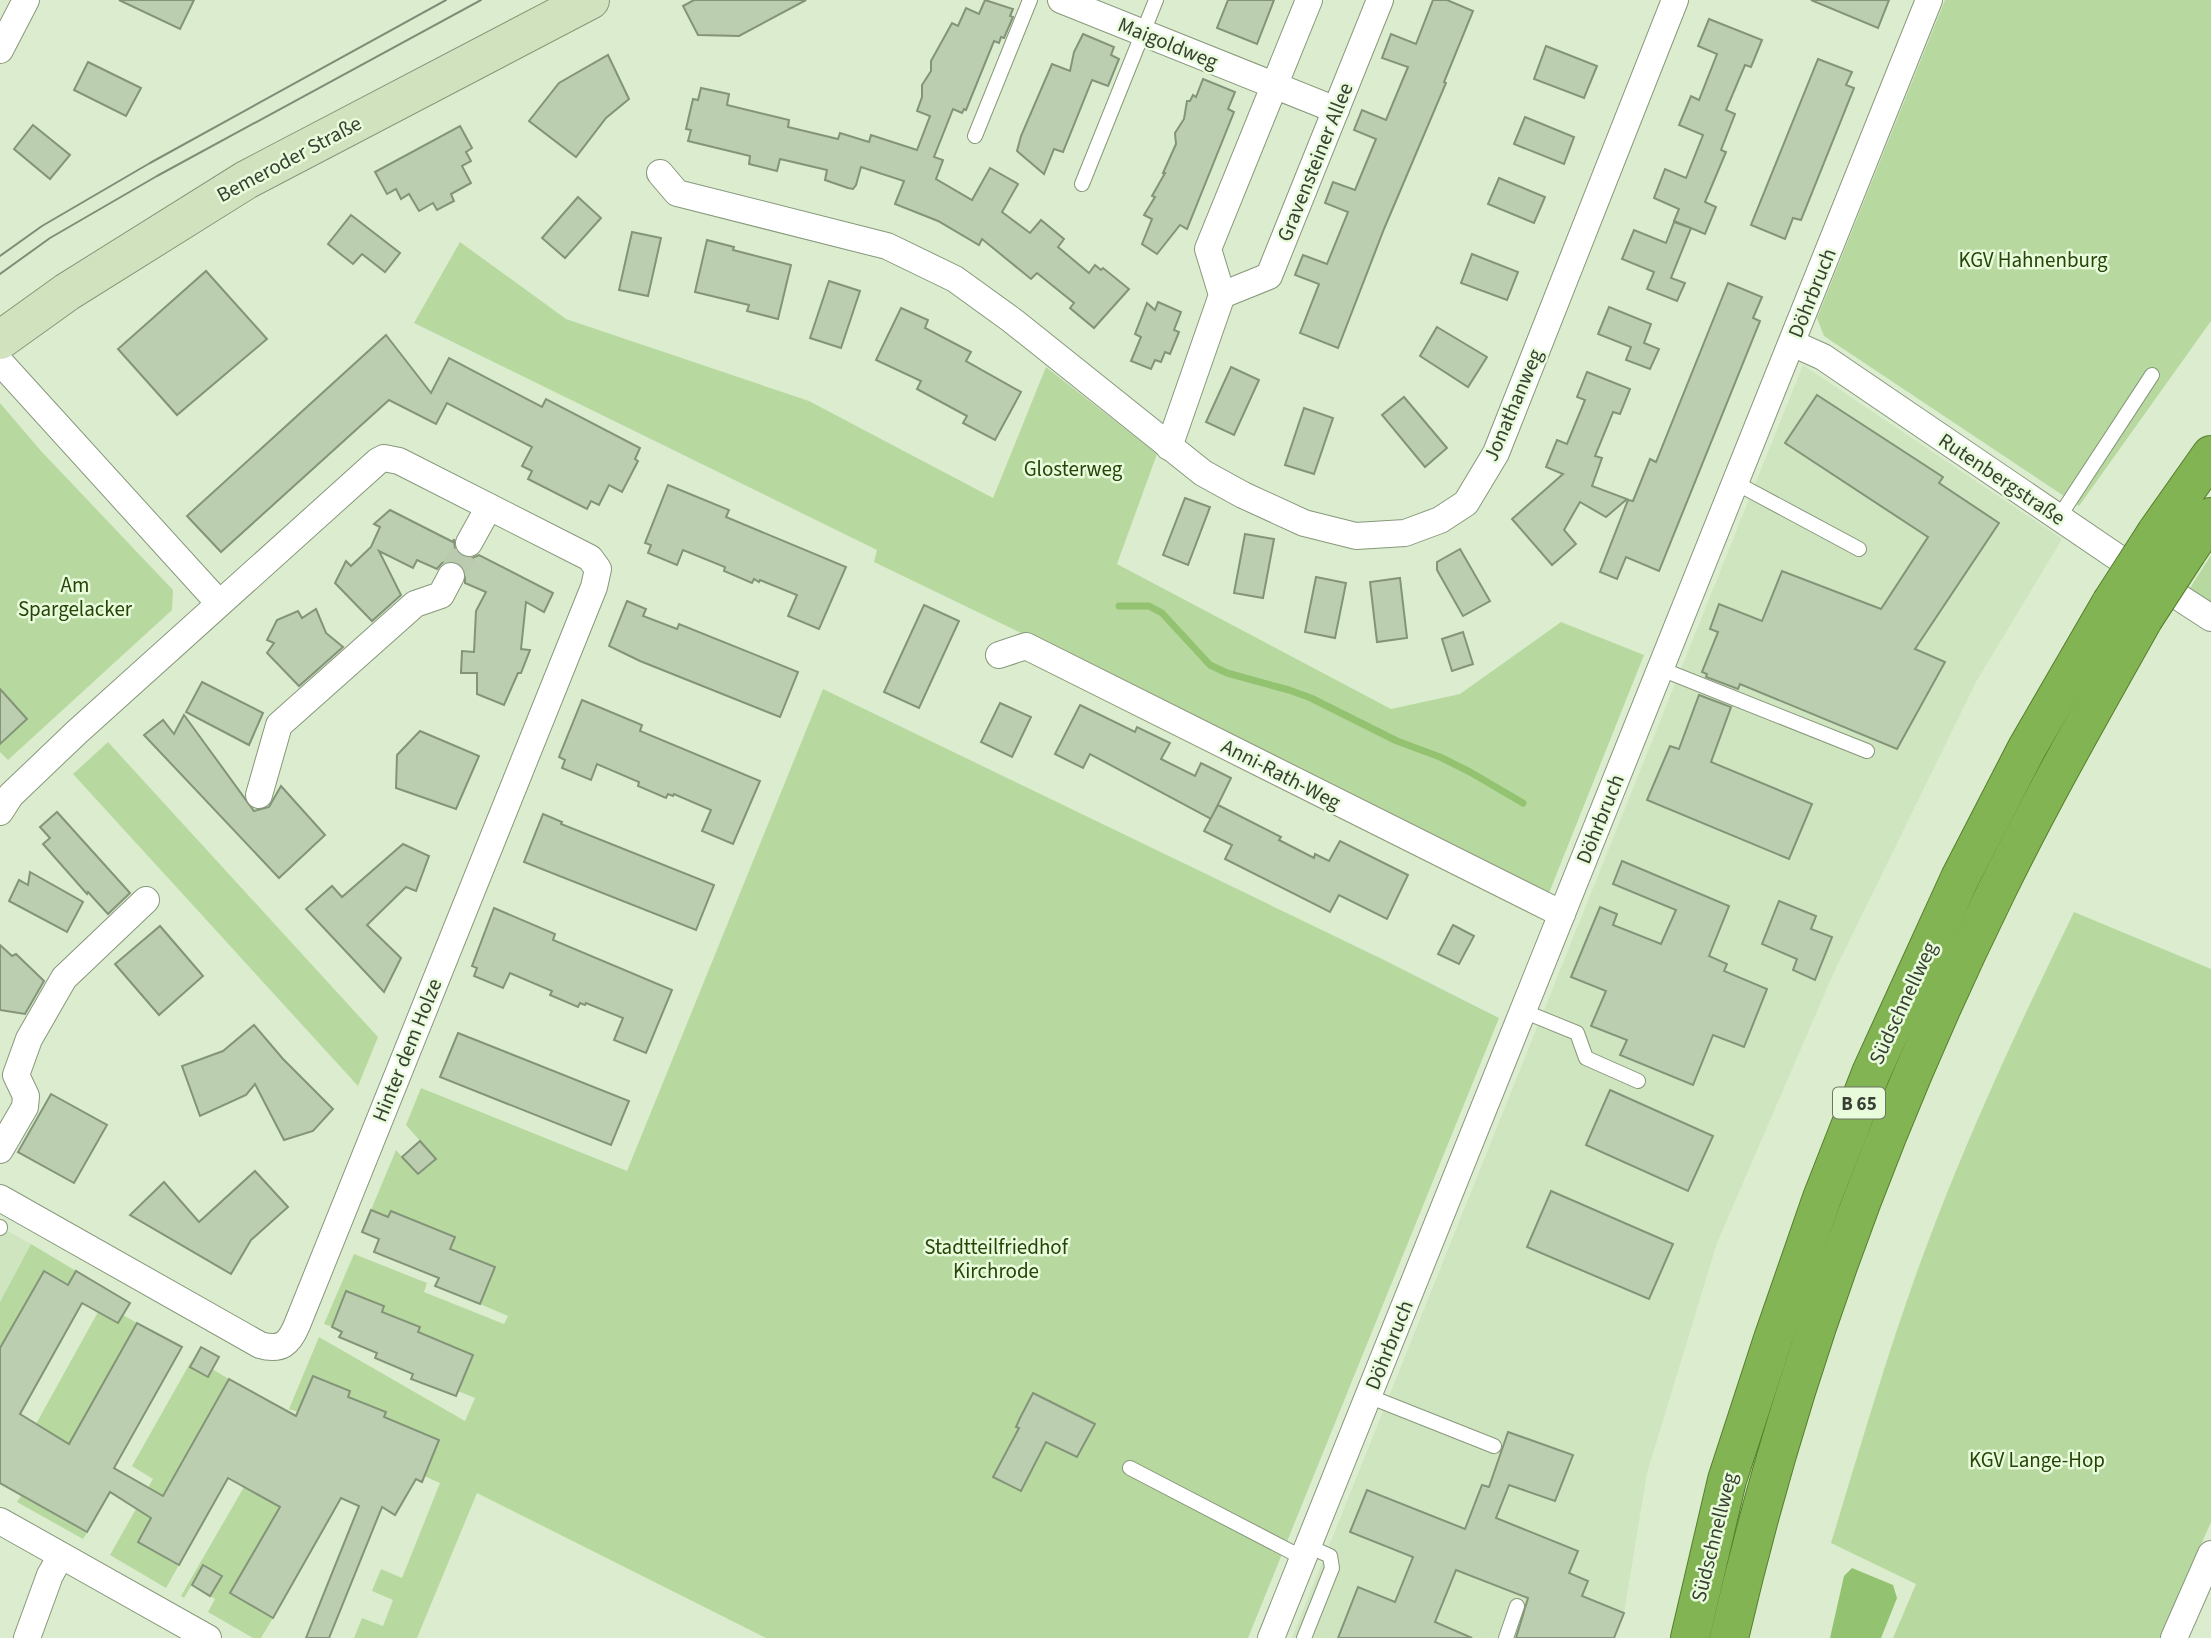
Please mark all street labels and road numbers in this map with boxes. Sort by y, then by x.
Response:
street label: Maigoldweg [1113,9,1223,77]
street label: Gravensteiner Allee [1269,78,1361,246]
street label: Bemeroder Straße [211,108,367,210]
street label: Döhrbruch [1780,244,1844,342]
street label: Jonathanweg [1476,344,1550,466]
street label: Rutenbergstraße [1933,425,2071,533]
street label: Anni-Rath-Weg [1216,731,1346,817]
street label: Döhrbruch [1568,770,1632,868]
street label: Südschnellweg [1861,936,1945,1069]
street label: Hinter dem Holze [365,974,449,1126]
road number: B 65 [1833,1088,1885,1119]
street label: Döhrbruch [1357,1296,1421,1394]
street label: Südschnellweg [1683,1469,1745,1605]

